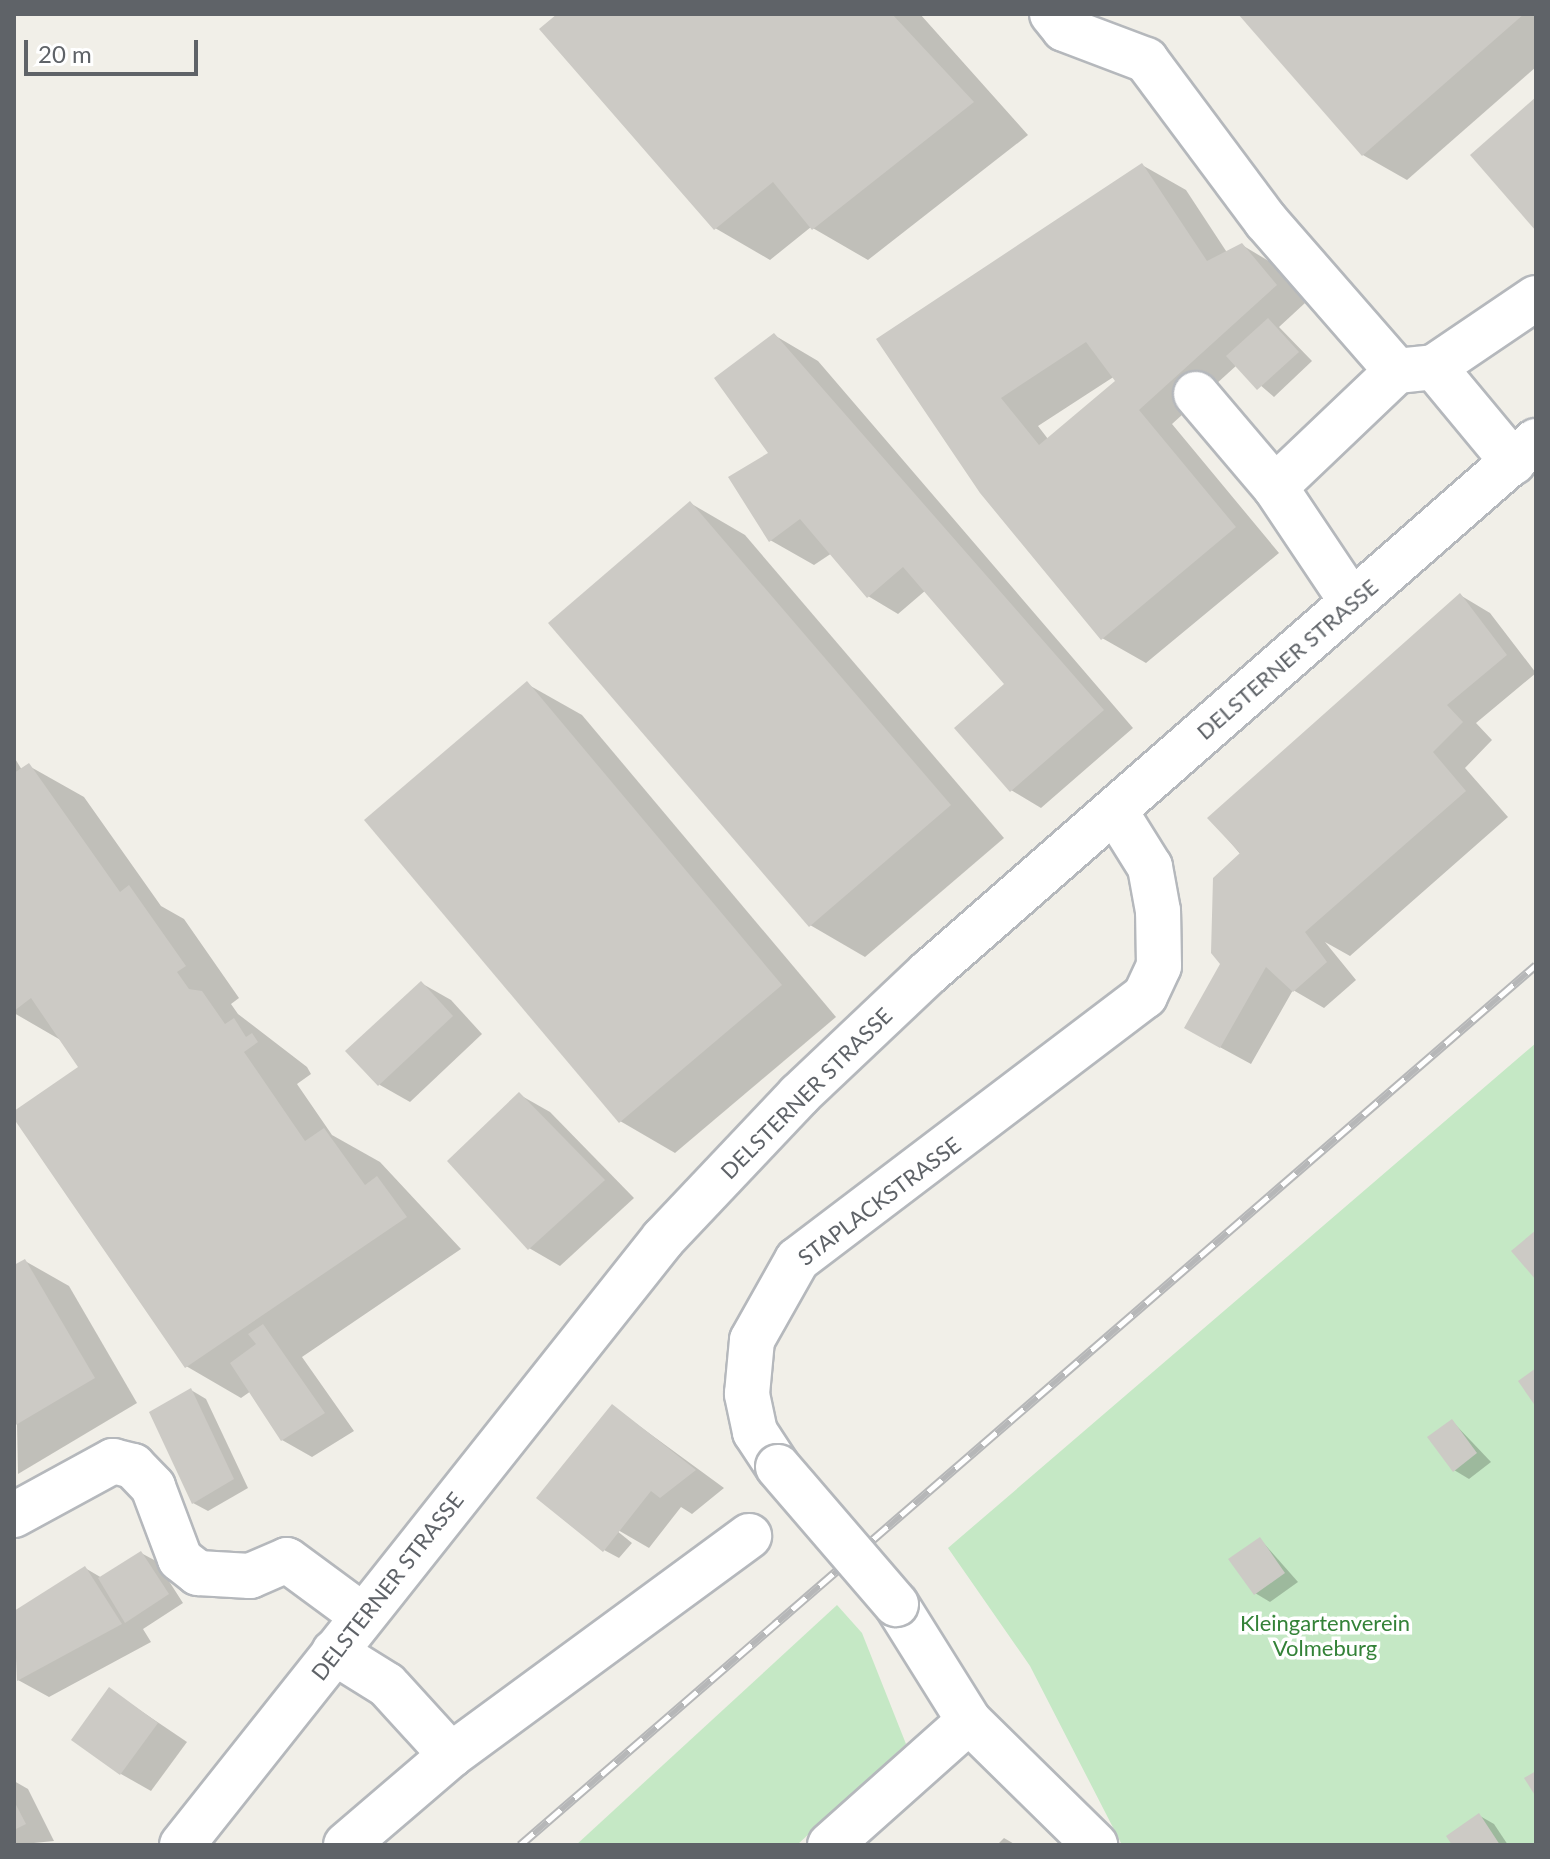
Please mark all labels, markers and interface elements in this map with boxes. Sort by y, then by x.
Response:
scale bar [28,24,202,74]
text: 20 m [38,39,92,68]
street label: DELSTERNER STRASSE [1191,573,1383,745]
street label: DELSTERNER STRASSE [715,1002,897,1184]
street label: STAPLACKSTRASSE [793,1131,965,1271]
street label: DELSTERNER STRASSE [305,1487,469,1685]
park label: Kleingartenverein Volmeburg [1240,1609,1410,1660]

